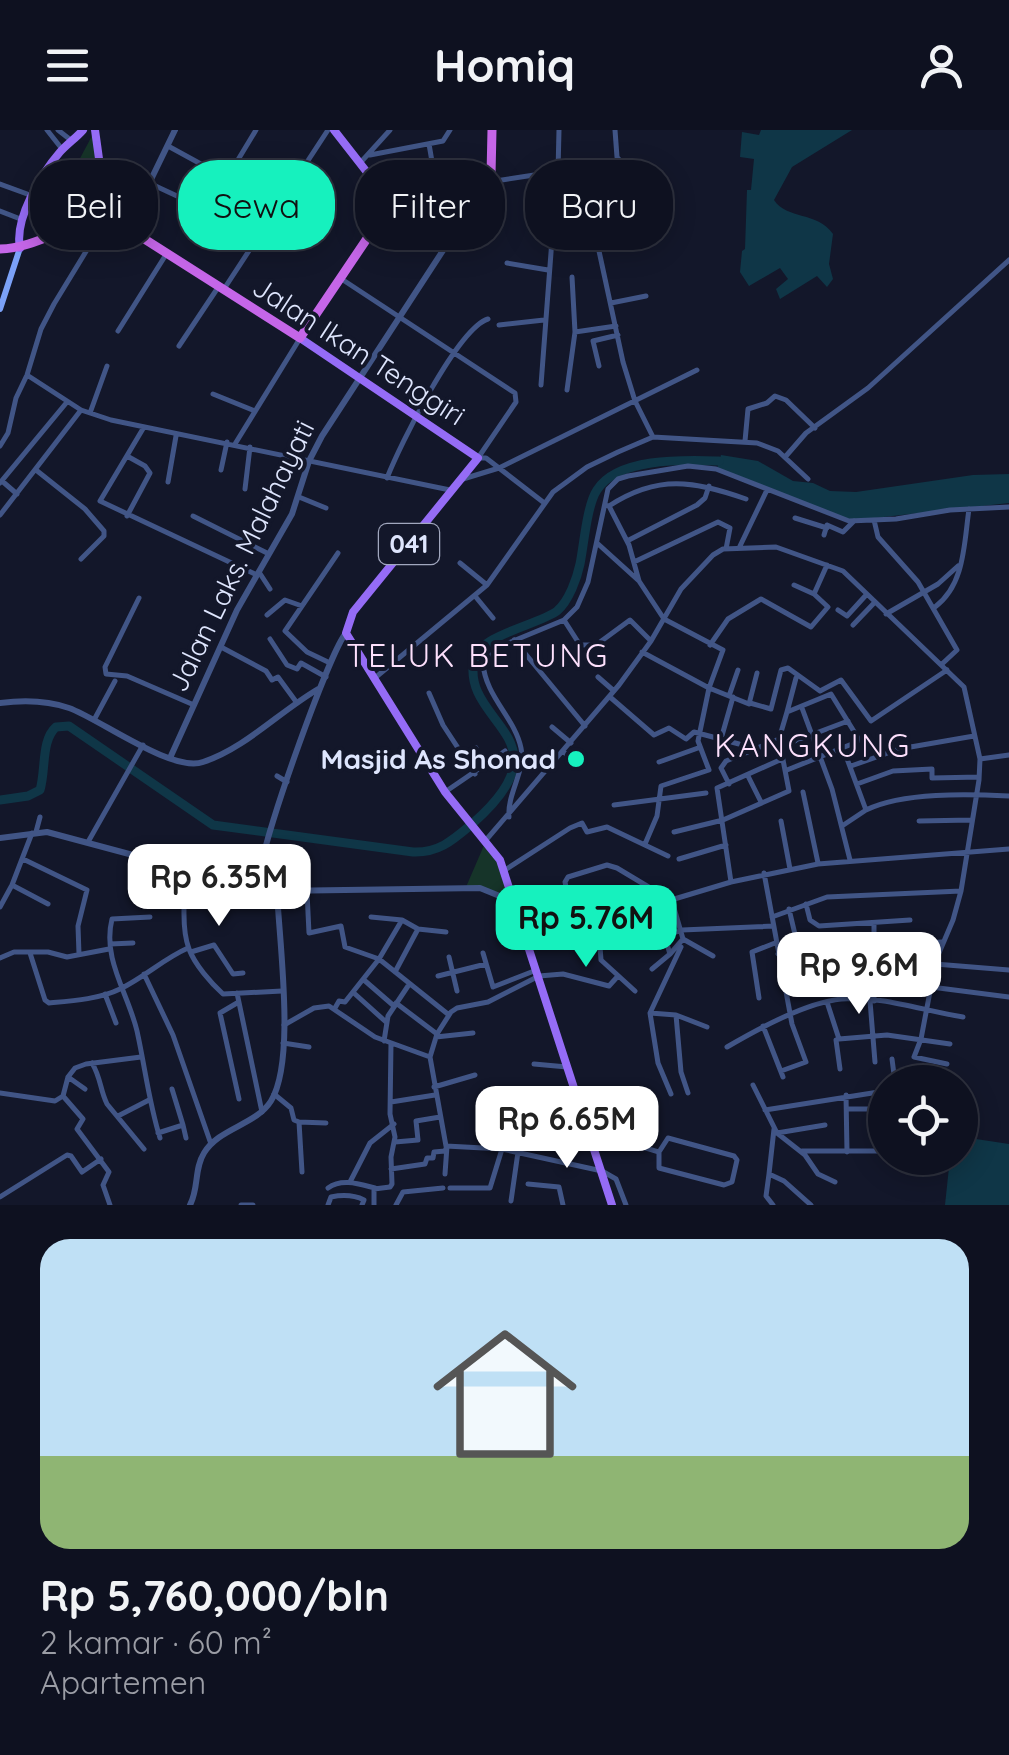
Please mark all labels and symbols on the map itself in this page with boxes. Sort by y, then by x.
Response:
street label: Jalan Ikan Tenggiri [247,269,472,432]
street label: Jalan Laks. Malahayati [160,414,321,697]
road number: 041 [379,524,439,564]
district label: TELUK BETUNG [346,635,610,675]
district label: KANGKUNG [714,725,912,765]
place label: Masjid As Shonad [321,741,556,776]
marker: Masjid As Shonad [565,748,587,770]
pin: Rp 6.35M [116,844,322,929]
pin: Rp 5.76M [483,885,689,970]
pin: Rp 9.6M [767,932,951,1017]
pin: Rp 6.65M [464,1086,670,1171]

